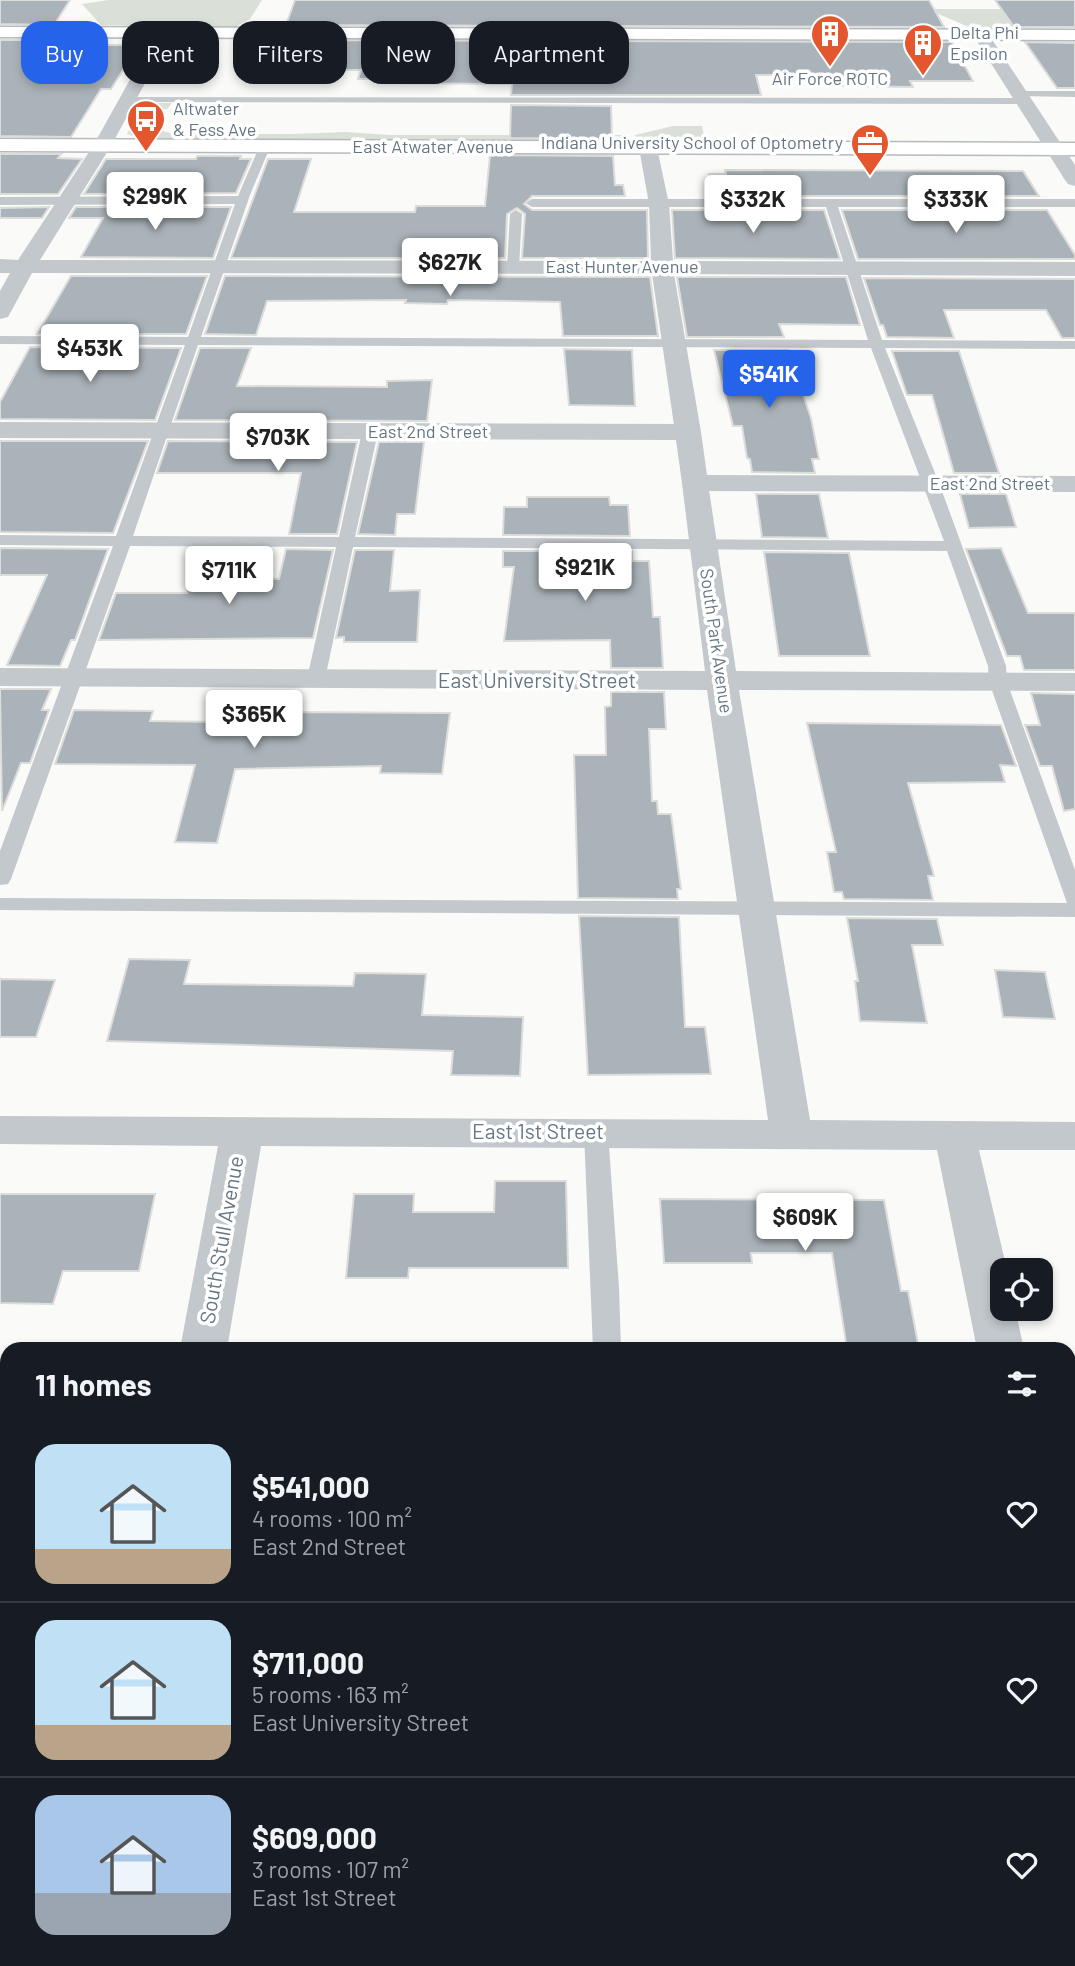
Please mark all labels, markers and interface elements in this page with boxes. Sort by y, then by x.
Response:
building icon: Air Force ROTC [809,13,851,68]
chip: Buy [21,21,108,84]
chip: Rent [122,21,219,84]
chip: Filters [233,21,347,84]
chip: New [361,21,455,84]
chip: Apartment [469,21,629,84]
place label: Delta Phi Epsilon [950,21,1019,64]
building icon: Delta Phi Epsilon [902,22,944,77]
place label: Air Force ROTC [772,67,888,89]
place label: Altwater & Fess Ave [173,97,256,140]
bus stop icon: Altwater & Fess Ave [125,98,167,153]
office icon: Indiana University School of Optometry [849,122,891,177]
place label: Indiana University School of Optometry [541,131,843,153]
street label: East Atwater Avenue [352,135,514,157]
pin: $299K [106,173,204,232]
pin: $332K [704,176,802,235]
pin: $333K [907,176,1005,235]
text: $299K [123,181,187,209]
text: $332K [720,184,786,212]
text: $333K [924,184,988,212]
pin: $627K [401,238,499,298]
text: $627K [418,247,482,275]
street label: East Hunter Avenue [545,255,699,277]
pin: $453K [41,324,139,384]
text: $453K [57,333,123,361]
pin: $541K [720,350,818,410]
text: $541K [739,359,799,387]
pin: $703K [229,414,327,473]
street label: East 2nd Street [368,420,488,442]
text: $703K [246,422,310,450]
street label: East 2nd Street [930,472,1050,494]
pin: $921K [536,544,634,603]
pin: $711K [180,546,278,606]
text: $921K [555,552,615,580]
text: $711K [201,555,257,583]
street label: South Park Avenue [696,567,738,715]
street label: East University Street [438,667,636,692]
pin: $365K [205,690,303,750]
text: $365K [222,699,286,727]
street label: East 1st Street [472,1118,604,1143]
street label: South Stull Avenue [193,1154,248,1326]
pin: $609K [756,1194,854,1253]
text: $609K [772,1202,838,1230]
map controls [990,1258,1053,1321]
button: locate [990,1258,1053,1321]
icon: filters [1003,1365,1041,1403]
text: 11 homes [35,1366,152,1402]
text: $541,000 [252,1468,370,1504]
icon: home [91,1472,175,1556]
icon: heart [1003,1495,1041,1533]
text: 4 rooms · 100 m² [252,1504,412,1532]
text: East 2nd Street [252,1532,406,1560]
text: $711,000 [252,1644,364,1680]
icon: home [91,1648,175,1732]
icon: heart [1003,1671,1041,1709]
text: 5 rooms · 163 m² [252,1680,409,1708]
text: East University Street [252,1708,469,1736]
text: $609,000 [252,1819,377,1855]
icon: home [91,1823,175,1907]
icon: heart [1003,1846,1041,1884]
text: 3 rooms · 107 m² [252,1855,409,1883]
text: East 1st Street [252,1883,397,1911]

